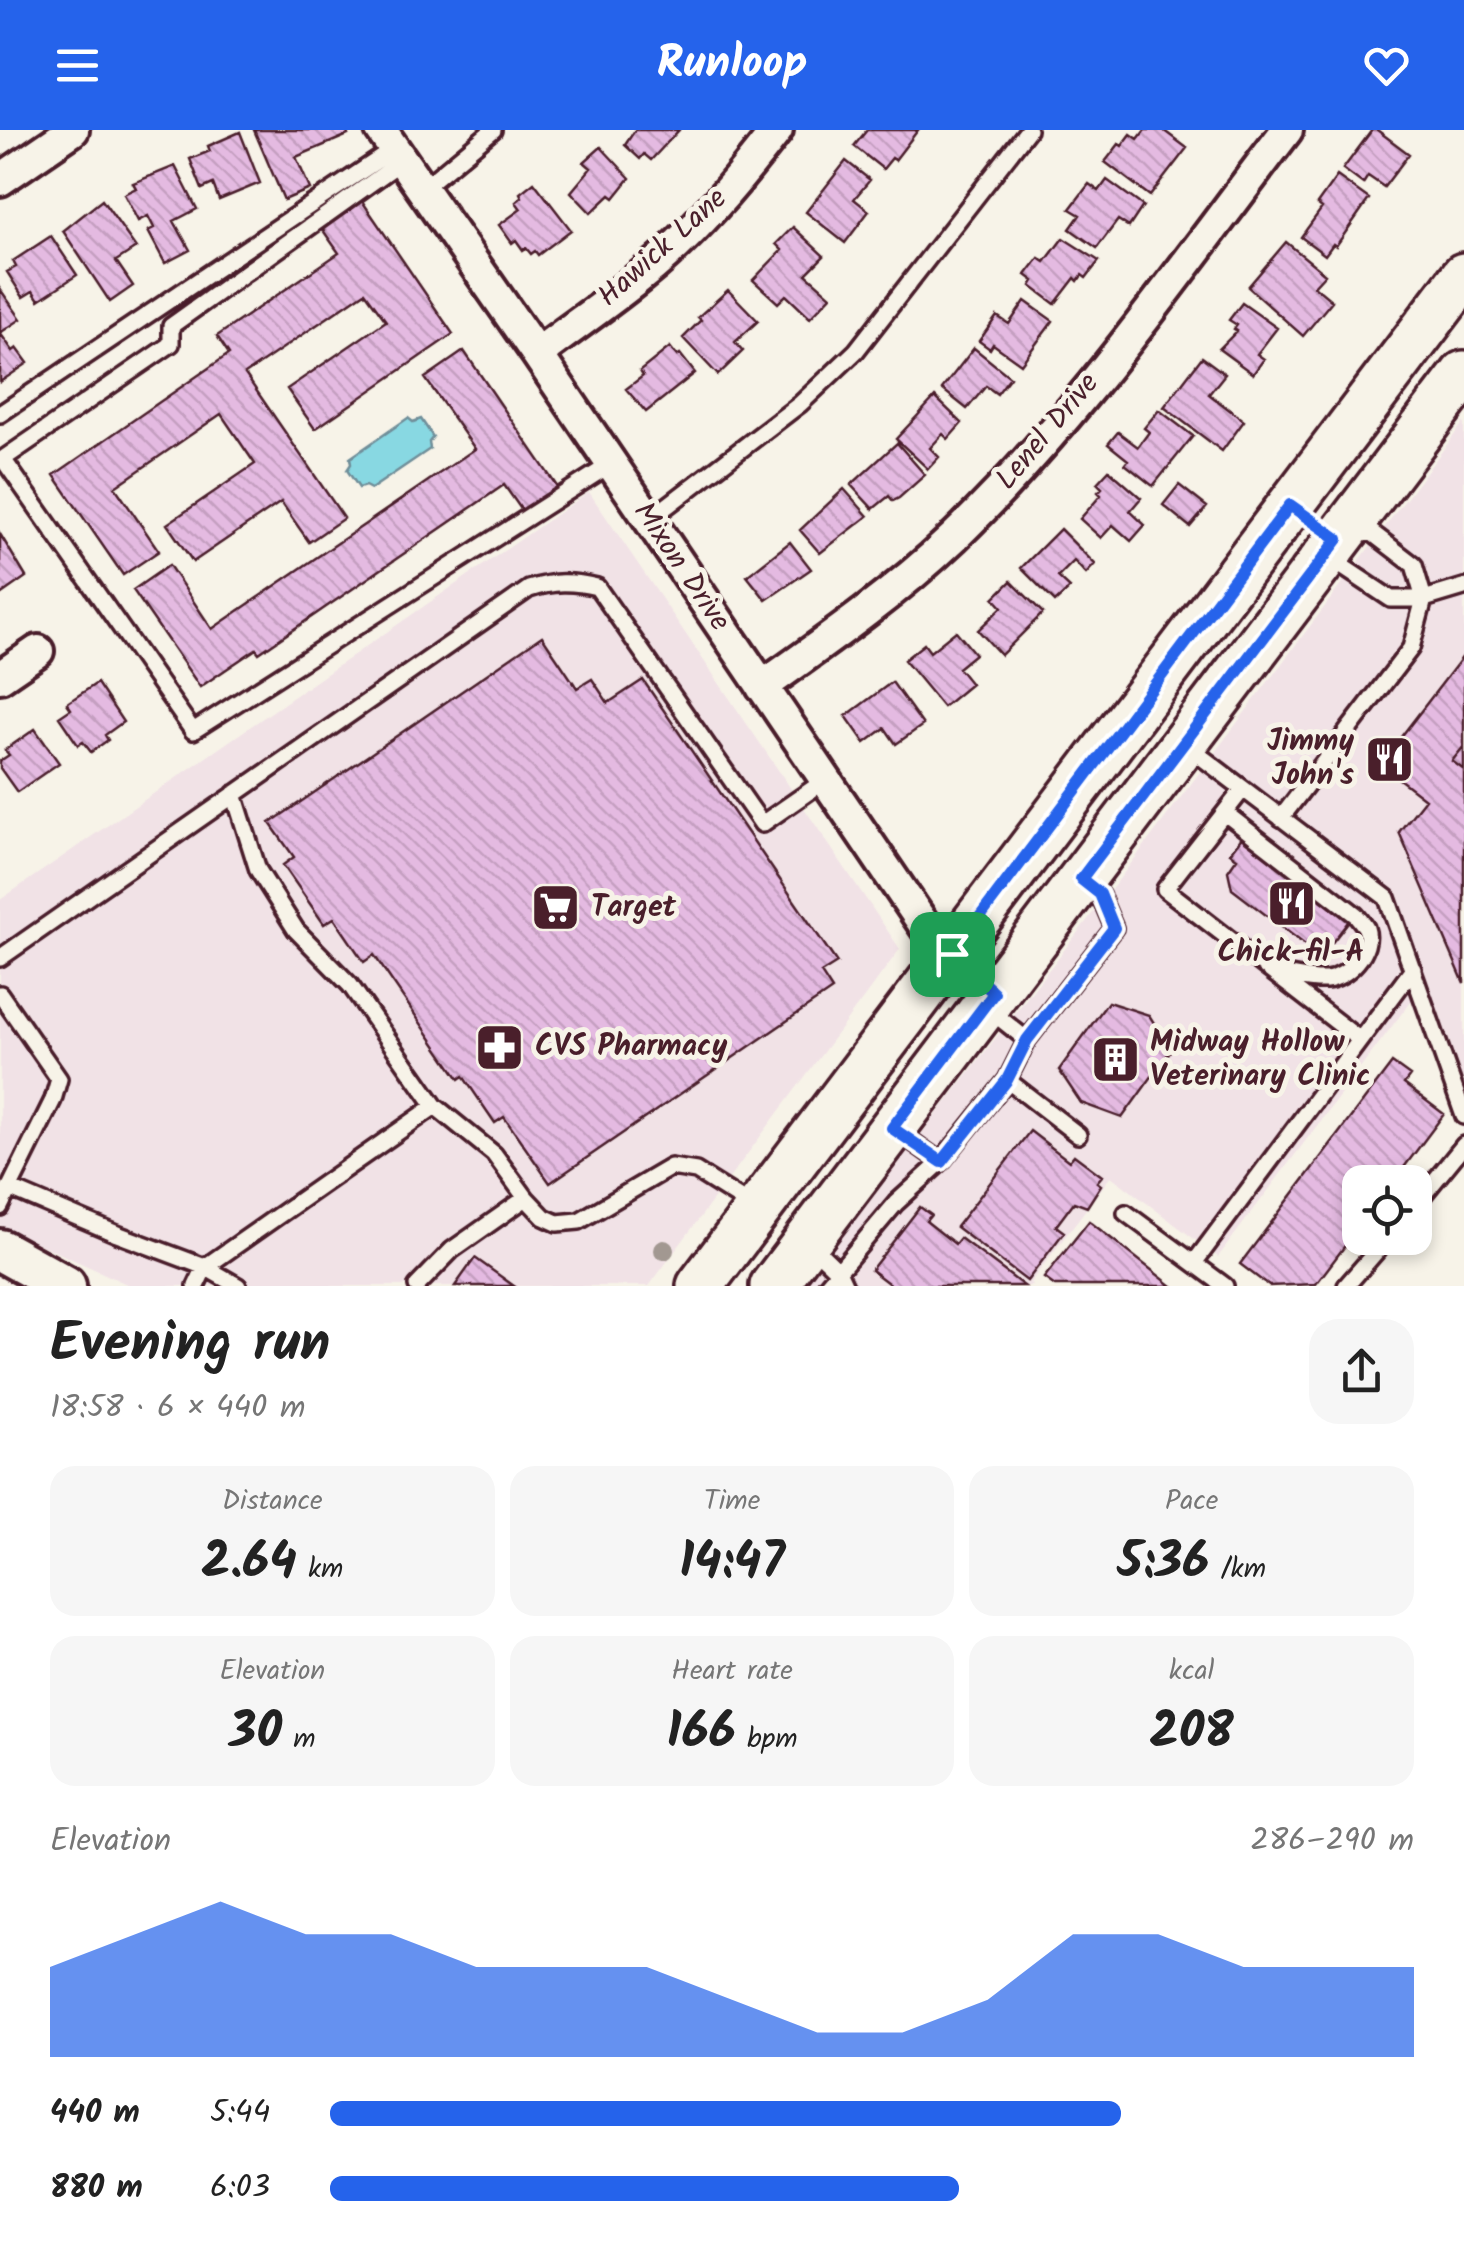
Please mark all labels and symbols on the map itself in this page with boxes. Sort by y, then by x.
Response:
street label: Hawick Lane [587,176,739,320]
street label: Lenel Drive [984,362,1112,502]
street label: Mixon Drive [620,492,742,642]
place label: Jimmy John's [1267,718,1354,800]
restaurant icon: Jimmy John's [1363,733,1415,785]
restaurant icon: Chick-fil-A [1265,878,1317,930]
supermarket icon: Target [530,882,582,934]
place label: Target [591,884,677,932]
pin [910,912,995,997]
place label: Chick-fil-A [1218,929,1364,977]
place label: Midway Hollow Veterinary Clinic [1150,1019,1371,1101]
pharmacy icon: CVS Pharmacy [474,1021,526,1073]
place label: CVS Pharmacy [535,1023,728,1071]
building icon: Midway Hollow Veterinary Clinic [1089,1034,1141,1086]

